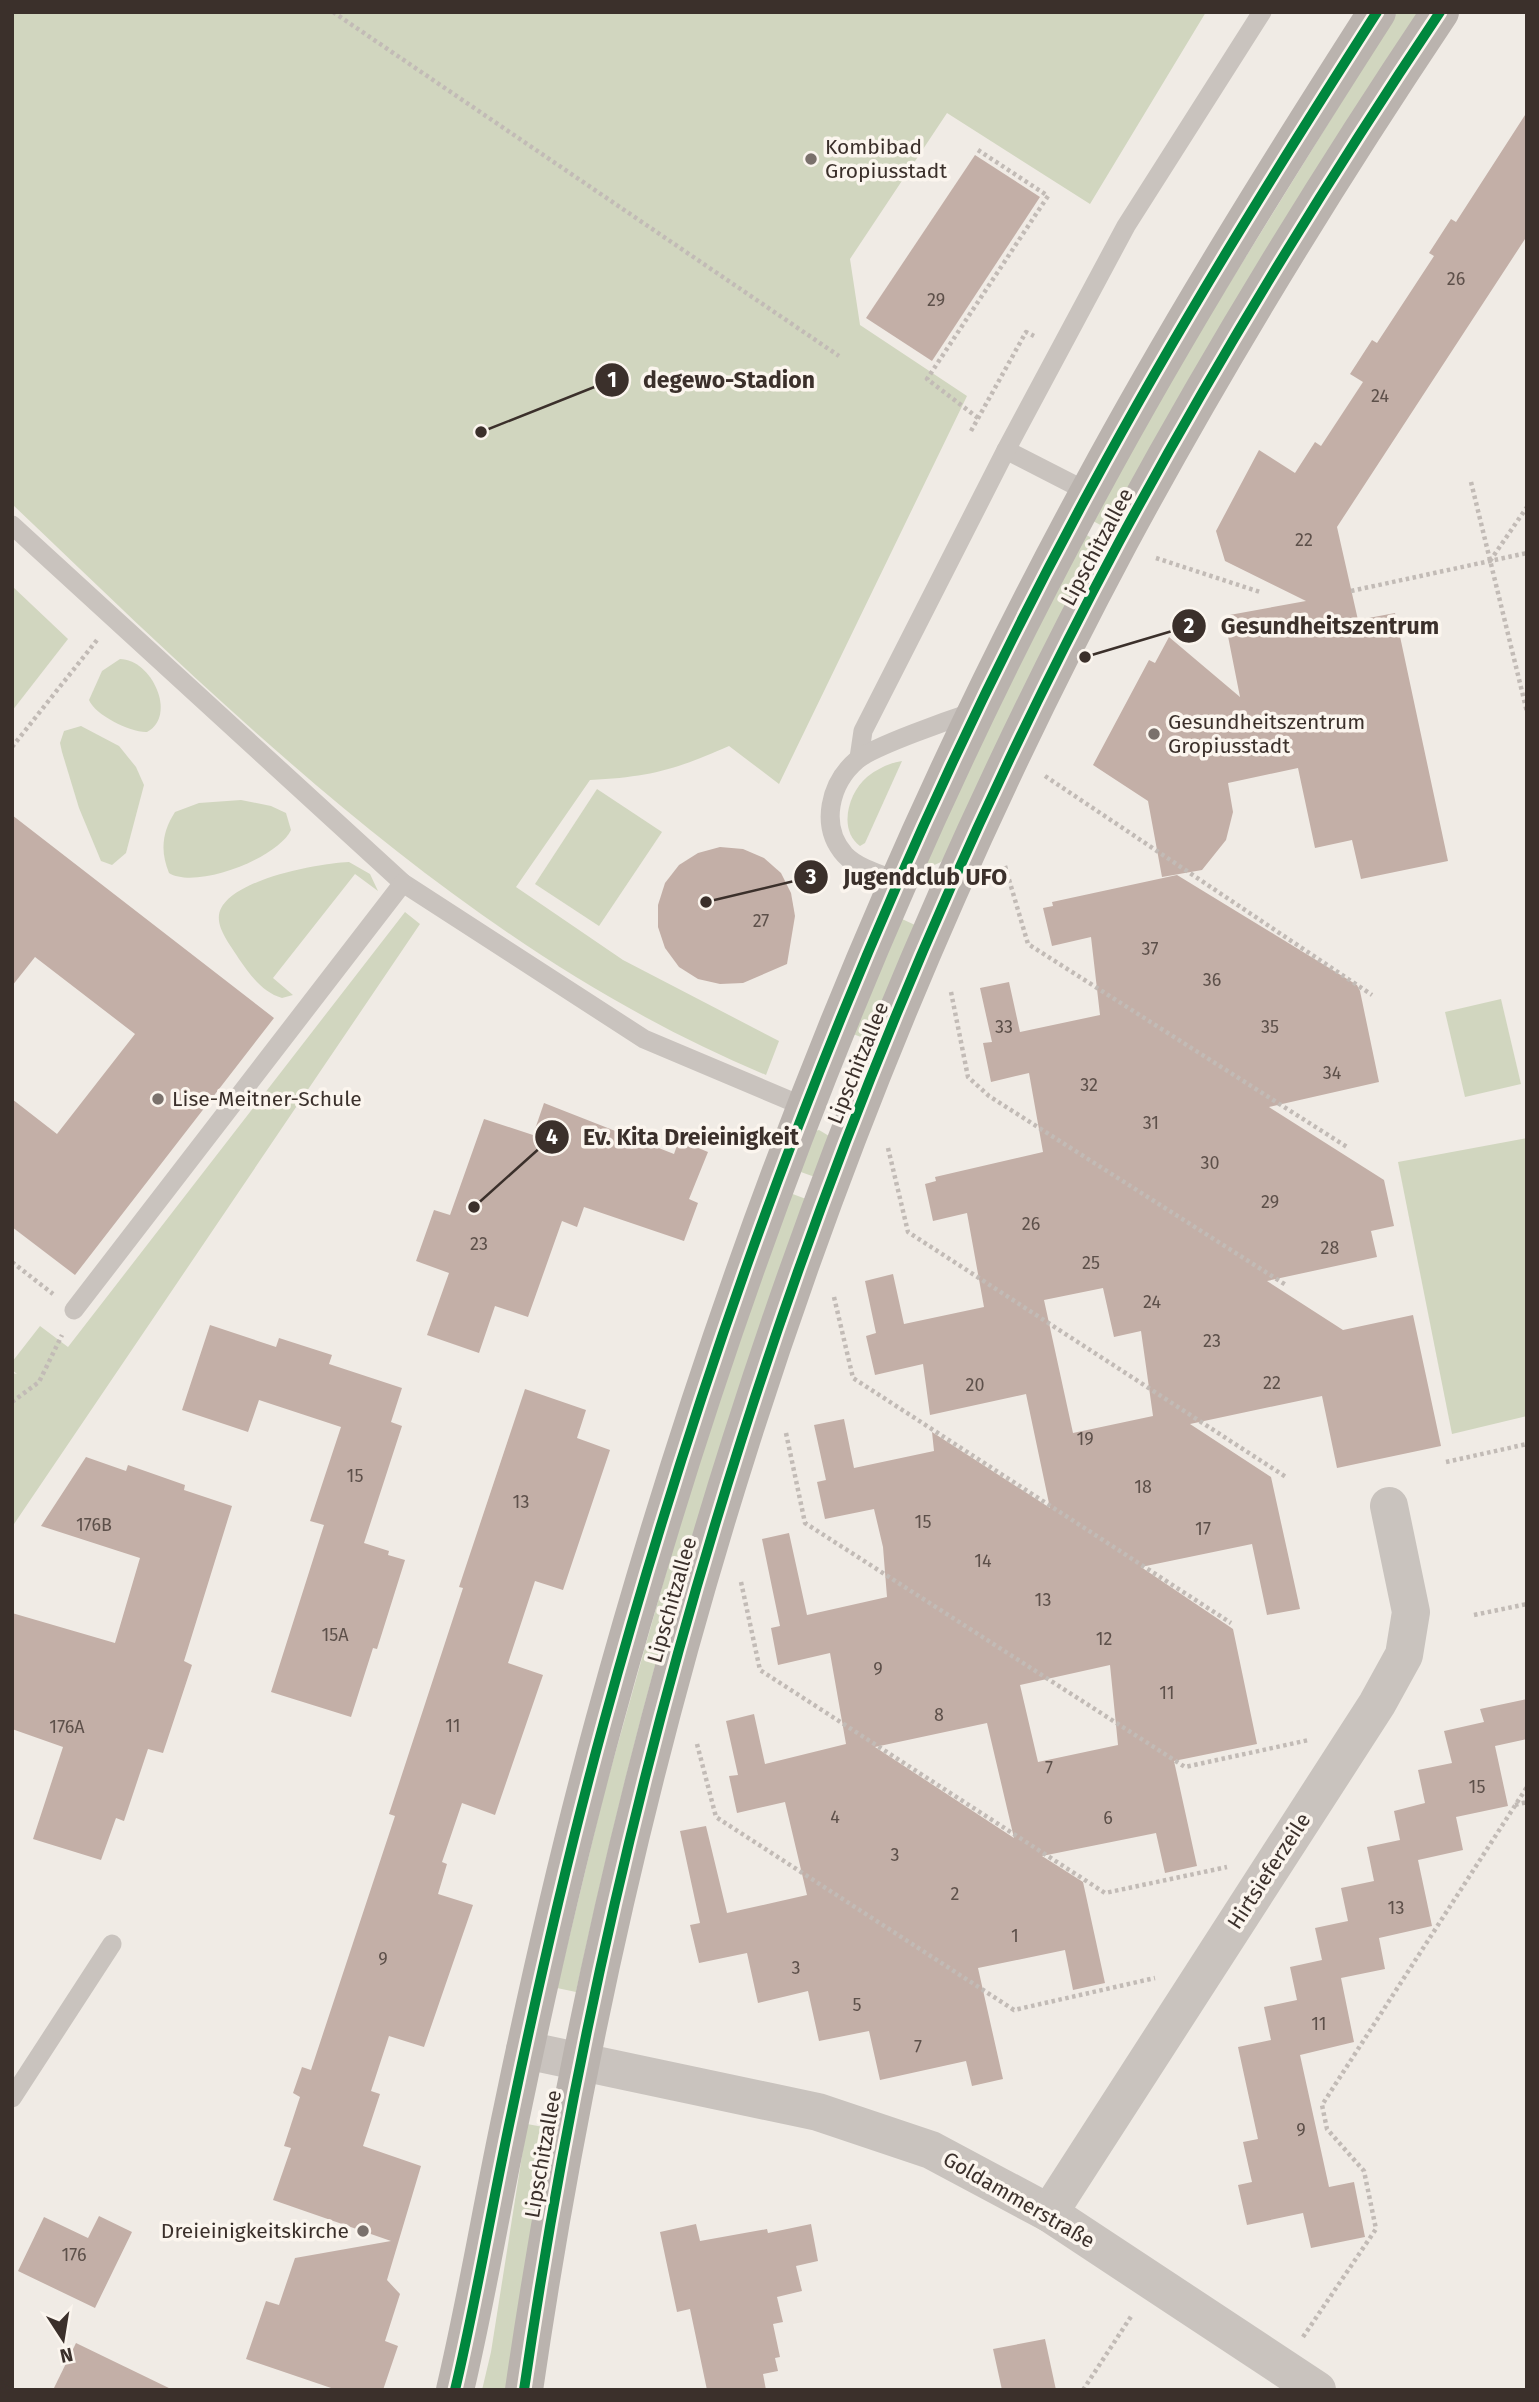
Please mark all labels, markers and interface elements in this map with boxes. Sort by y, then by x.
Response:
place label: Kombibad Gropiusstadt [825,134,947,184]
marker: Kombibad Gropiusstadt [803,151,819,167]
house number: 26 [1447,268,1465,290]
house number: 29 [927,289,945,311]
callout: degewo-Stadion [594,358,829,402]
text: degewo-Stadion [643,366,815,394]
text: 1 [607,367,617,393]
house number: 24 [1371,385,1389,407]
street label: Lipschitzallee [1055,484,1139,610]
house number: 22 [1295,529,1313,551]
callout: Gesundheitszentrum [1171,604,1453,648]
text: Gesundheitszentrum [1221,612,1439,640]
text: 2 [1184,613,1195,639]
place label: Gesundheitszentrum Gropiusstadt [1168,709,1365,759]
marker: Gesundheitszentrum Gropiusstadt [1146,726,1162,742]
callout: Jugendclub UFO [794,855,1021,899]
text: Jugendclub UFO [842,863,1007,891]
text: 3 [805,864,817,890]
house number: 27 [753,910,769,932]
house number: 37 [1142,938,1158,960]
house number: 36 [1203,969,1221,991]
street label: Lipschitzallee [822,998,894,1128]
house number: 33 [995,1016,1013,1038]
house number: 35 [1261,1016,1279,1038]
house number: 34 [1323,1062,1342,1084]
house number: 32 [1080,1074,1098,1096]
place label: Lise-Meitner-Schule [172,1086,362,1112]
marker: Lise-Meitner-Schule [150,1091,166,1107]
house number: 31 [1143,1112,1159,1134]
callout: Ev. Kita Dreieinigkeit [534,1115,813,1159]
text: Ev. Kita Dreieinigkeit [583,1123,800,1151]
text: 4 [546,1124,558,1150]
house number: 30 [1200,1152,1220,1174]
house number: 29 [1261,1191,1279,1213]
house number: 26 [1022,1213,1040,1235]
house number: 23 [470,1233,488,1255]
house number: 28 [1321,1237,1339,1259]
house number: 25 [1082,1252,1100,1274]
house number: 24 [1143,1291,1161,1313]
house number: 23 [1203,1330,1221,1352]
house number: 22 [1263,1372,1281,1394]
house number: 20 [966,1374,984,1396]
house number: 19 [1076,1428,1094,1450]
house number: 15 [347,1465,363,1487]
house number: 18 [1134,1476,1152,1498]
house number: 13 [513,1491,529,1513]
house number: 15 [915,1511,931,1533]
house number: 176B [76,1514,112,1536]
house number: 17 [1195,1518,1211,1540]
street label: Lipschitzallee [642,1534,702,1666]
house number: 14 [974,1550,992,1572]
house number: 13 [1035,1589,1051,1611]
house number: 15A [321,1624,349,1646]
house number: 12 [1096,1628,1112,1650]
house number: 9 [873,1658,883,1680]
house number: 11 [1159,1682,1175,1704]
house number: 8 [934,1704,944,1726]
house number: 11 [445,1715,461,1737]
house number: 176A [49,1716,85,1738]
house number: 7 [1045,1757,1053,1779]
house number: 15 [1469,1776,1485,1798]
house number: 4 [830,1806,840,1828]
house number: 6 [1103,1807,1113,1829]
street label: Hirtsieferzeile [1222,1808,1316,1934]
house number: 3 [891,1844,899,1866]
house number: 2 [951,1883,960,1905]
house number: 13 [1388,1897,1404,1919]
house number: 1 [1011,1925,1019,1947]
house number: 9 [378,1948,388,1970]
house number: 3 [792,1957,800,1979]
house number: 5 [852,1994,862,2016]
house number: 11 [1311,2013,1327,2035]
house number: 7 [914,2036,922,2058]
street label: Lipschitzallee [519,2088,567,2220]
house number: 9 [1296,2119,1306,2141]
street label: Goldammerstraße [939,2146,1099,2254]
place label: Dreieinigkeitskirche [161,2218,349,2244]
marker: Dreieinigkeitskirche [355,2223,371,2239]
house number: 176 [62,2244,86,2266]
north arrow [28,2304,98,2374]
text: N [58,2343,75,2368]

